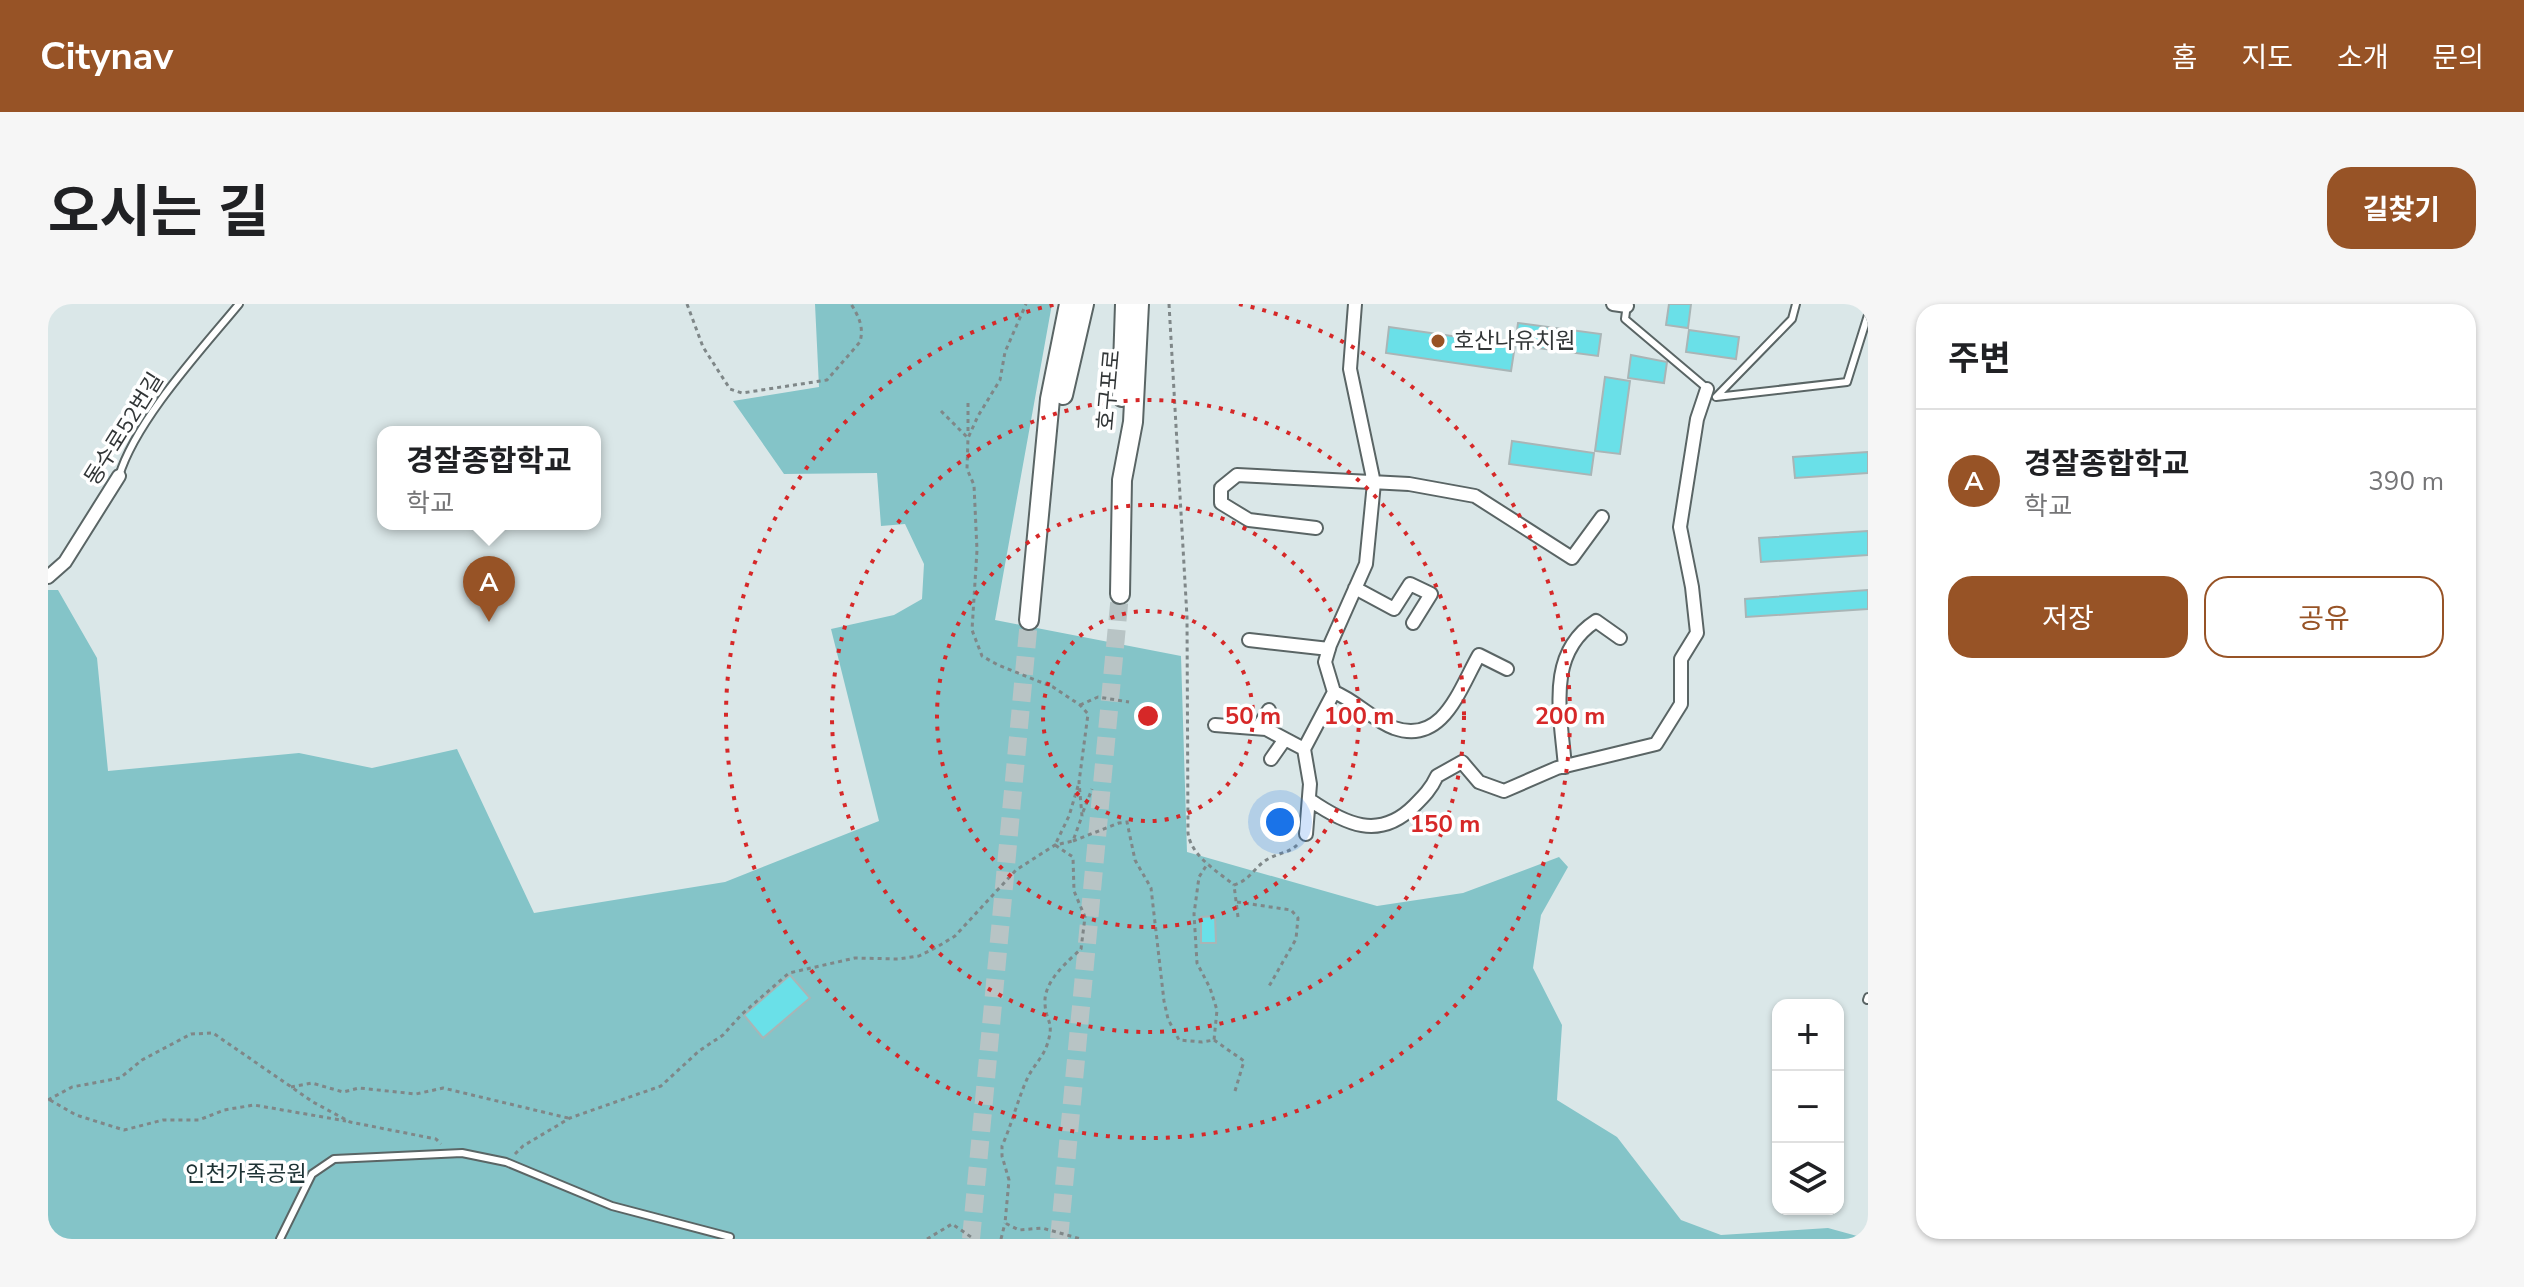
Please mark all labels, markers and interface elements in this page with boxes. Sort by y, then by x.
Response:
text: Citynav [40,31,173,82]
text: 홈 [2172,39,2197,77]
text: 지도 [2241,39,2293,77]
text: 소개 [2337,39,2388,77]
text: 문의 [2432,39,2484,77]
button: 길찾기 [2327,167,2476,249]
text: 오시는 길 [48,174,269,251]
place label: 호산나유치원 [1454,326,1575,356]
marker: 호산나유치원 [1429,332,1447,350]
text: 주변 [1948,336,2011,382]
street label: 호구포로 [1091,348,1127,432]
street label: 동수로52번길 [77,367,171,491]
popup [377,426,601,530]
text: 경잘종합학교 [406,441,572,482]
text: 경잘종합학교 [2024,444,2190,485]
text: A [1964,464,1984,499]
text: 390 m [2368,464,2444,499]
text: 학교 [406,486,454,521]
text: 학교 [2024,489,2072,524]
pin: A [463,556,515,622]
button: 저장 [1948,576,2188,658]
button: 공유 [2204,576,2444,658]
text: 50 m [1225,700,1281,732]
text: 100 m [1324,700,1394,732]
text: 200 m [1535,700,1605,732]
centre of rings [1134,702,1162,730]
your location [1260,802,1300,842]
text: 150 m [1410,808,1480,840]
map controls [1772,999,1844,1215]
button: + [1772,999,1844,1071]
button: − [1772,1071,1844,1143]
button: layers [1772,1143,1844,1215]
park label: 인천가족공원 [185,1159,307,1189]

